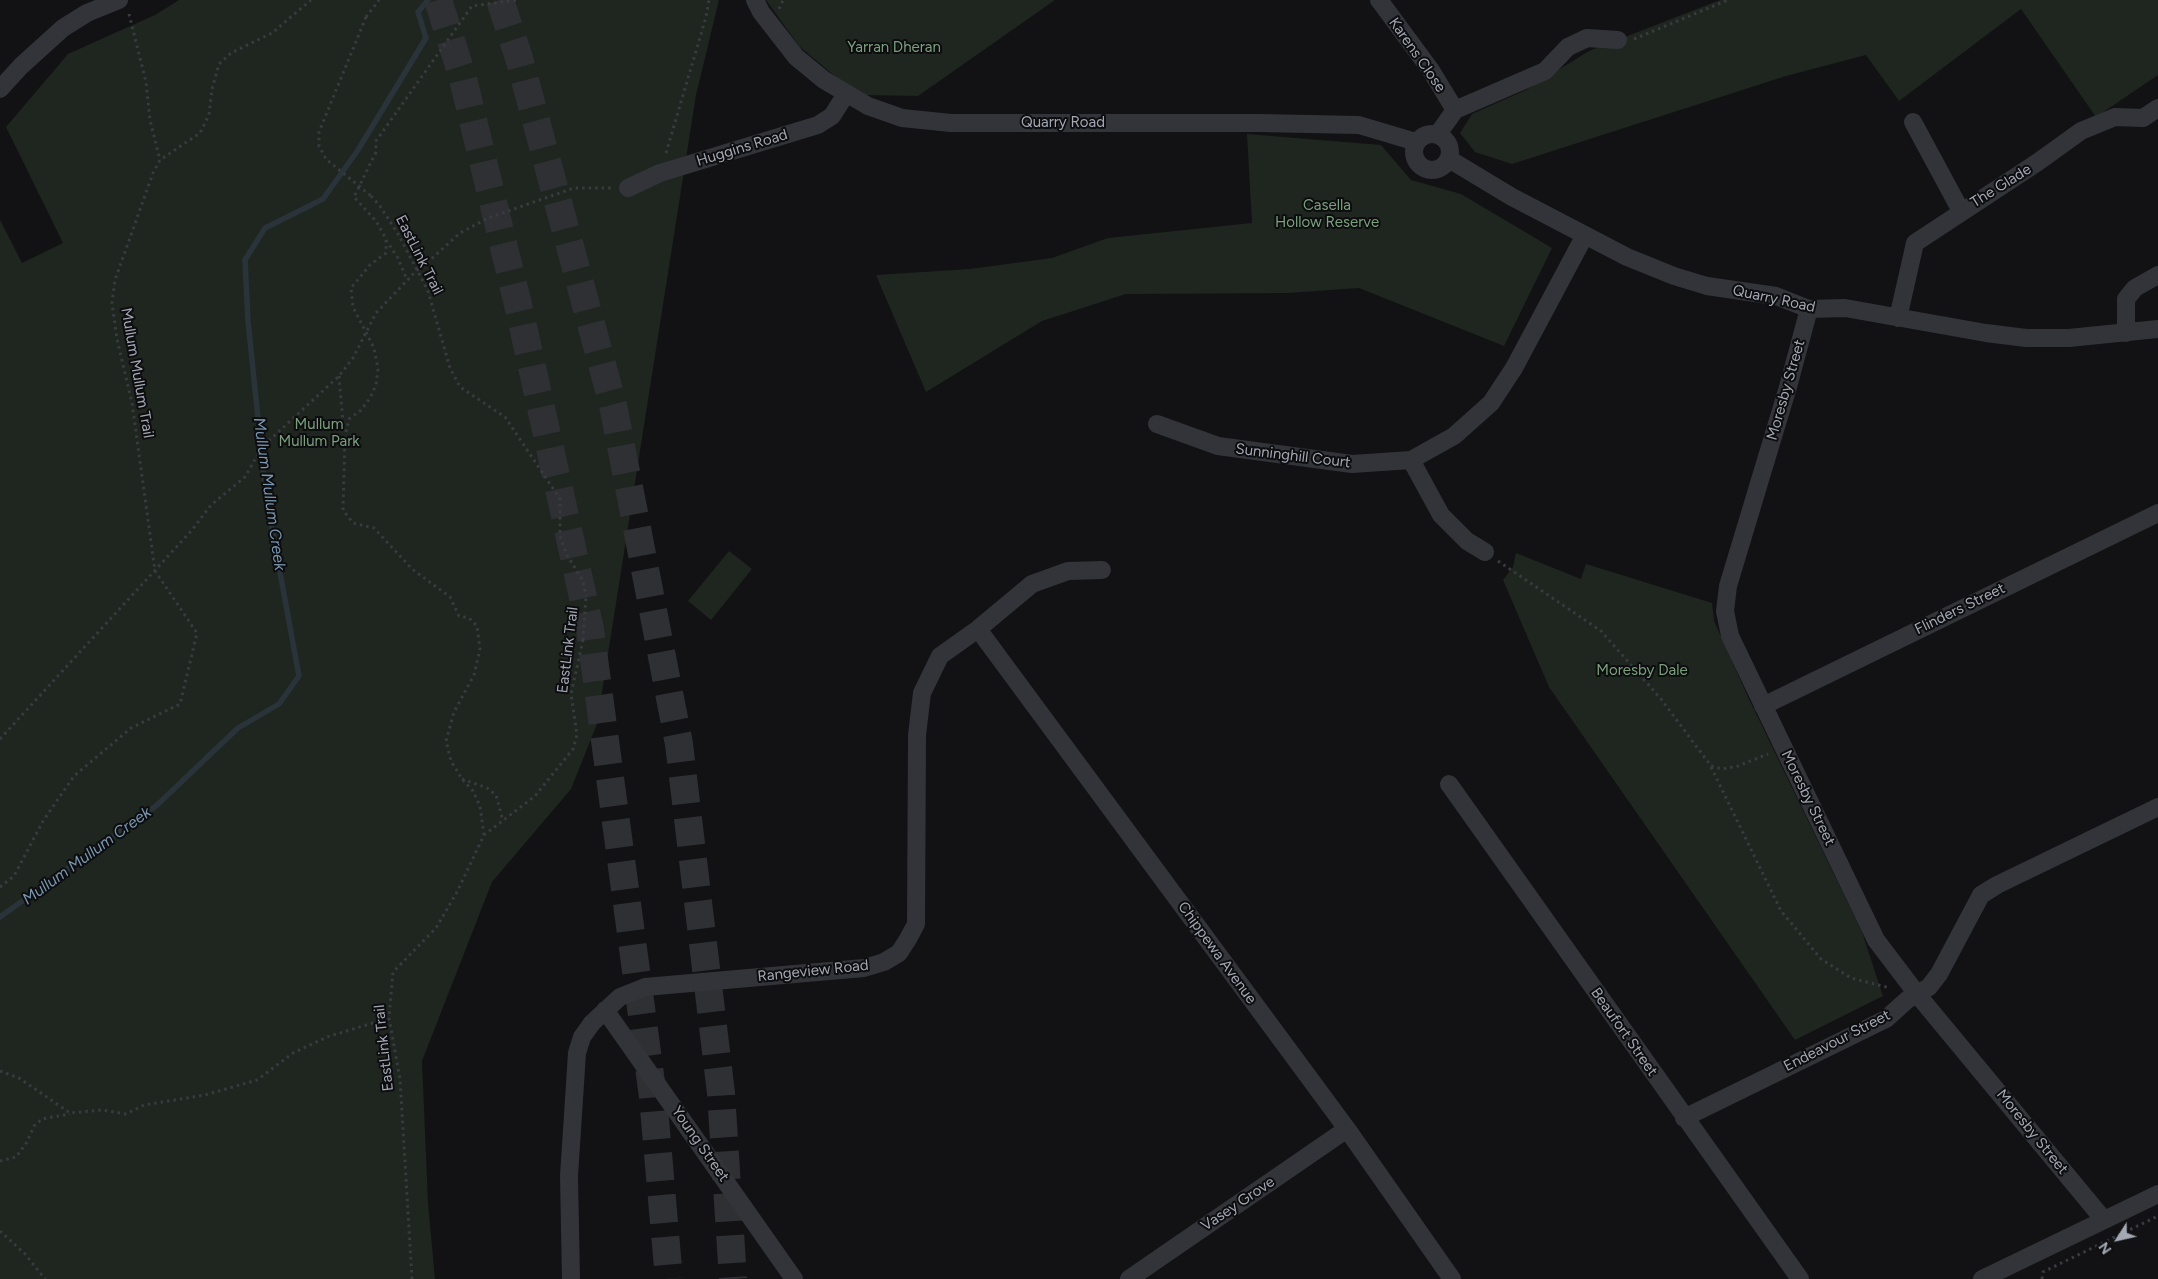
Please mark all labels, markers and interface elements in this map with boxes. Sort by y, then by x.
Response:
street label: Karens Close [1385,14,1449,96]
park label: Yarran Dheran [847,39,941,57]
street label: Quarry Road [1021,114,1105,132]
street label: Huggins Road [694,126,790,170]
street label: The Glade [1967,160,2035,212]
park label: Casella Hollow Reserve [1275,197,1379,232]
street label: EastLink Trail [391,212,447,298]
street label: Quarry Road [1731,281,1817,317]
street label: Mullum Mullum Trail [117,306,157,440]
street label: Moresby Street [1763,338,1809,442]
water label: Mullum Mullum Creek [249,416,289,572]
park label: Mullum Mullum Park [278,416,360,451]
street label: Sunninghill Court [1234,440,1352,472]
street label: Flinders Street [1912,579,2008,639]
street label: EastLink Trail [554,606,582,694]
park label: Moresby Dale [1596,662,1688,680]
street label: Moresby Street [1777,747,1839,849]
water label: Mullum Mullum Creek [19,803,155,909]
street label: Chippewa Avenue [1174,898,1260,1008]
street label: Rangeview Road [757,956,869,986]
street label: Beaufort Street [1587,984,1661,1080]
street label: EastLink Trail [371,1004,397,1092]
street label: Endeavour Street [1781,1006,1893,1076]
street label: Moresby Street [1992,1086,2072,1178]
street label: Young Street [667,1103,733,1185]
street label: Vasey Grove [1198,1173,1278,1235]
north arrow [2093,1214,2143,1264]
text: N [2095,1239,2115,1257]

